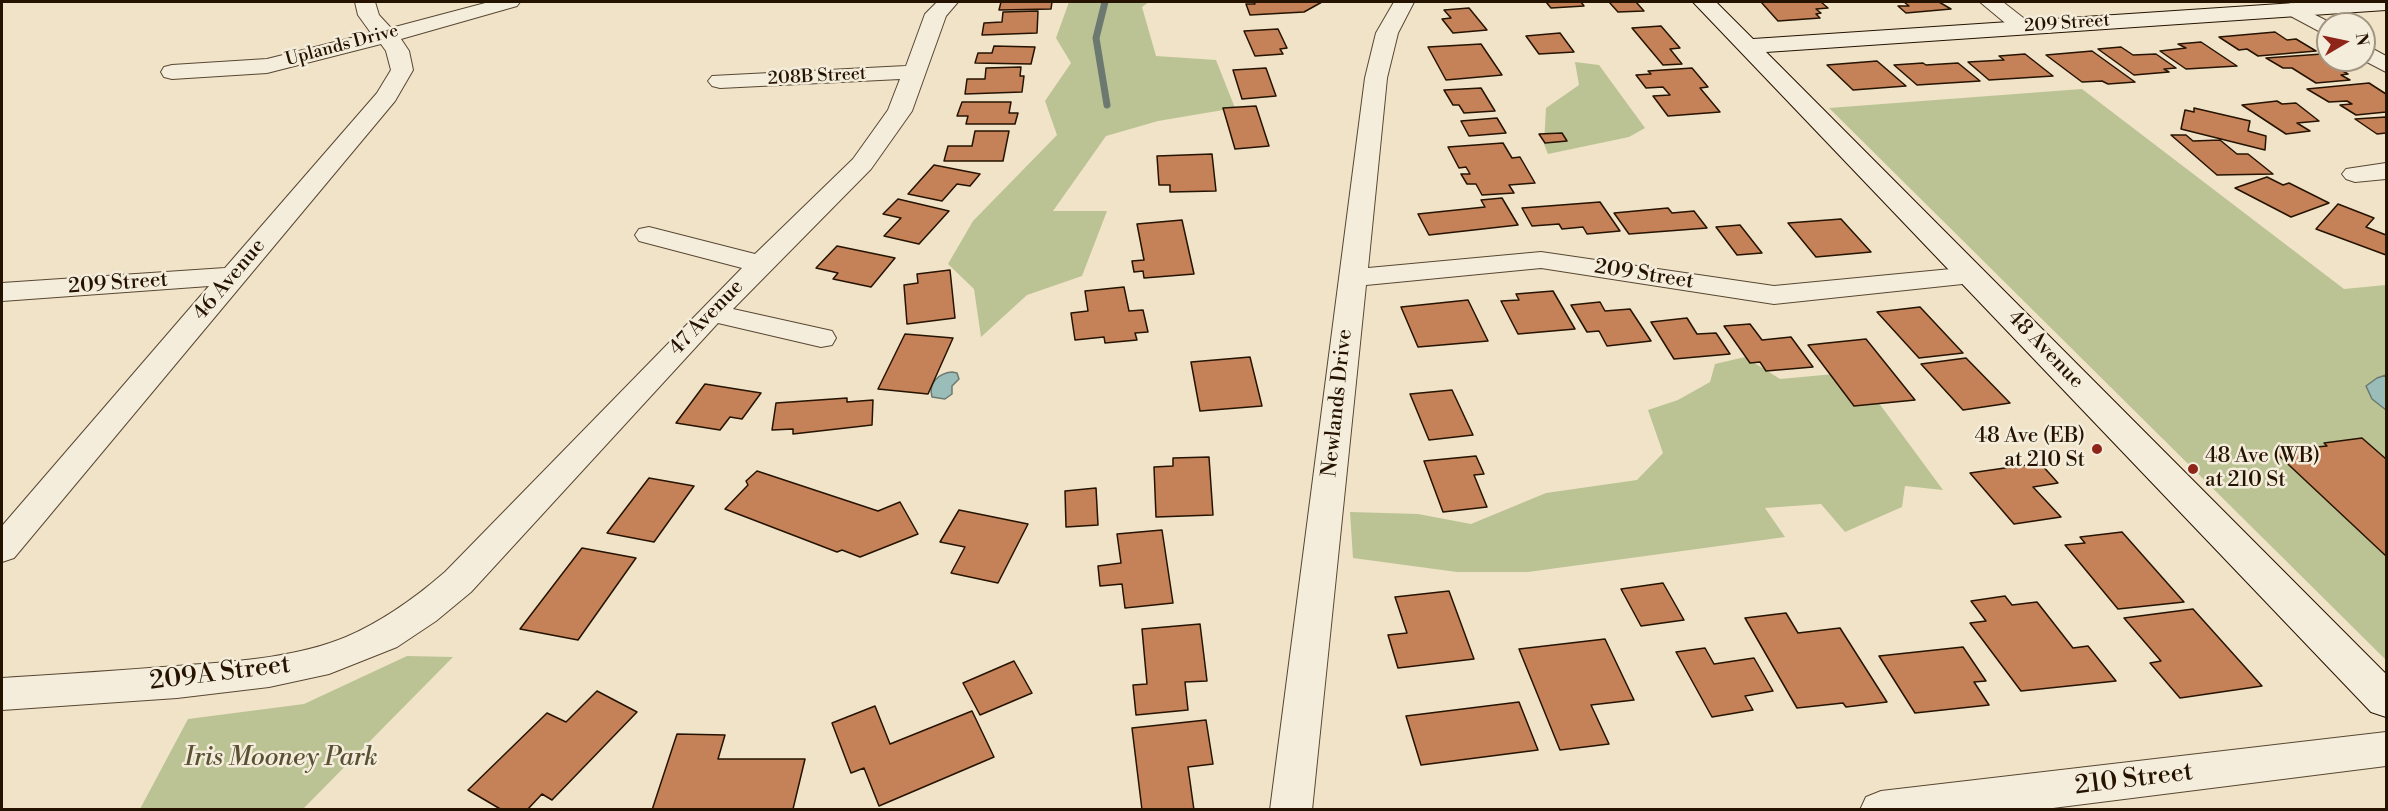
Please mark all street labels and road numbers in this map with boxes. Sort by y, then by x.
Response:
street label: 209 Street [2024,10,2110,38]
street label: Uplands Drive [283,21,401,71]
street label: 208B Street [767,64,867,90]
street label: 46 Avenue [189,234,271,326]
street label: 209 Street [1593,255,1695,295]
street label: 209 Street [67,268,169,300]
street label: 47 Avenue [665,275,749,361]
street label: 48 Avenue [2002,306,2088,394]
street label: Newlands Drive [1318,328,1358,478]
street label: 209A Street [148,650,292,698]
street label: 210 Street [2073,757,2195,803]

